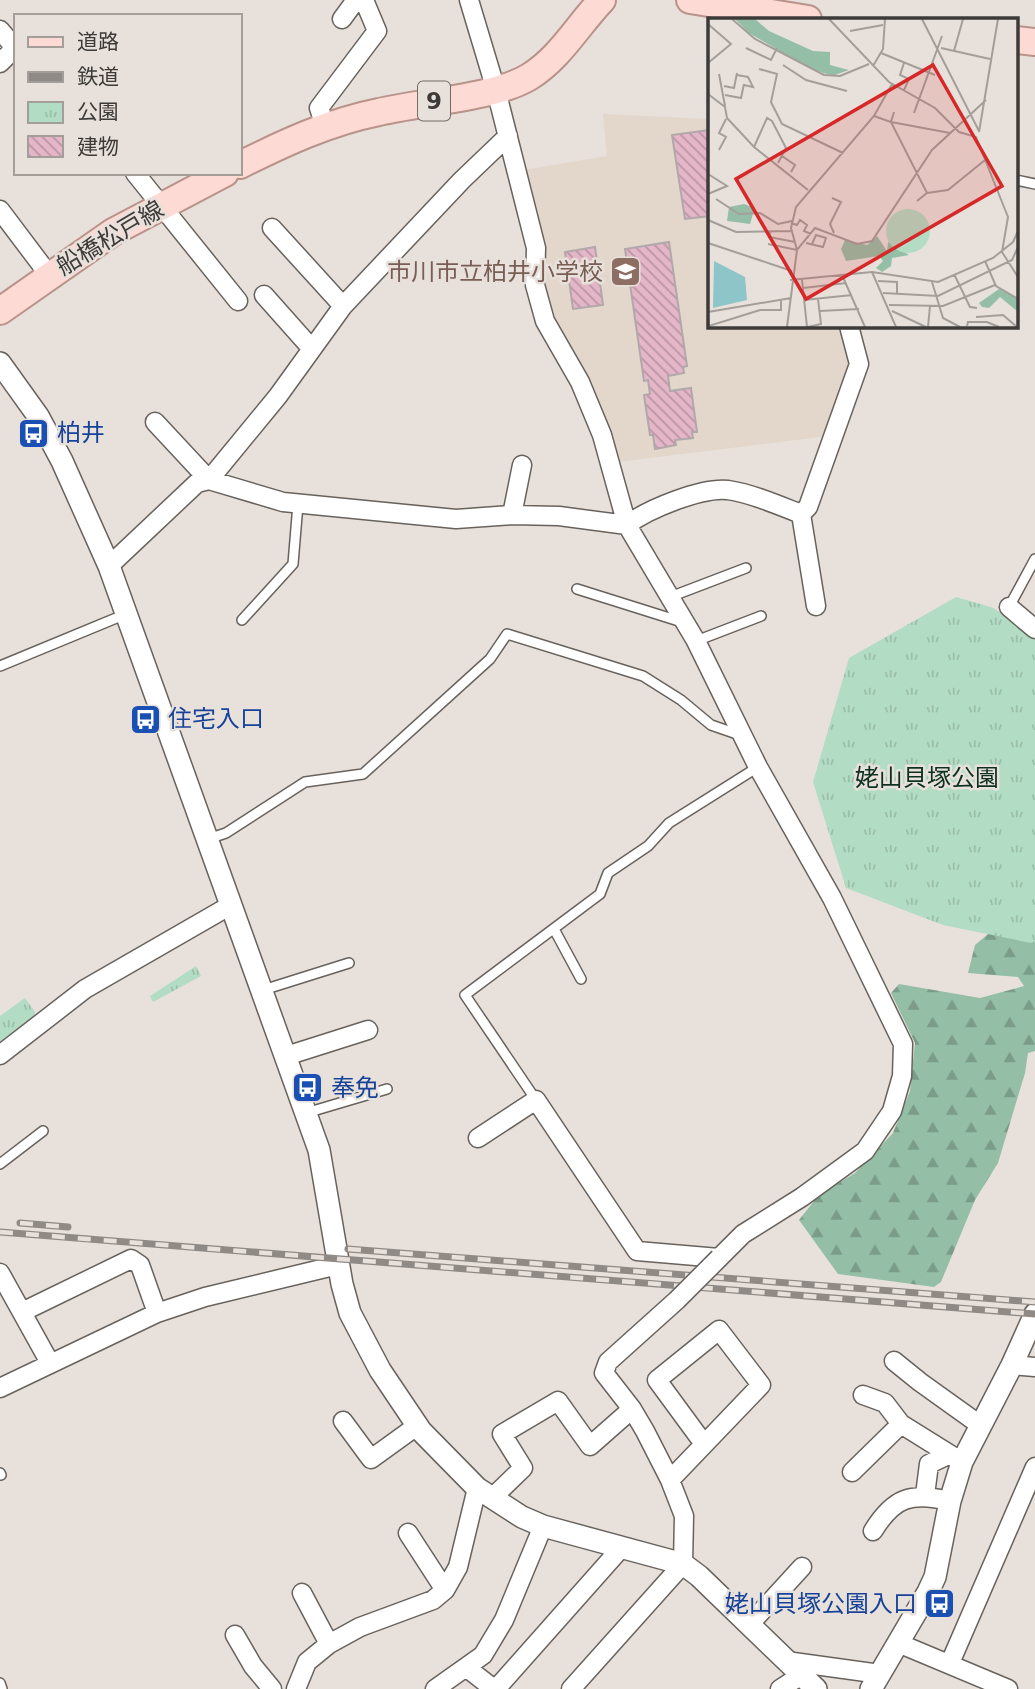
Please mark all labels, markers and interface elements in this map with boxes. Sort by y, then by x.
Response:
legend [14,14,242,175]
inset map [708,18,1018,327]
text: 道路 [77,30,119,54]
text: 鉄道 [77,65,119,89]
road number: 9 [418,82,450,120]
text: 公園 [77,100,119,124]
text: 建物 [77,135,119,159]
street label: 船橋松戸線 [51,195,169,281]
school or university icon: 市川市立柏井小学校 [609,255,643,289]
place label: 市川市立柏井小学校 [387,258,603,286]
bus stop icon: 柏井 [17,416,51,450]
place label: 柏井 [57,419,105,447]
bus stop icon: 住宅入口 [128,702,162,736]
place label: 住宅入口 [168,705,264,733]
park label: 姥山貝塚公園 [855,764,999,792]
bus stop icon: 奉免 [291,1071,325,1105]
place label: 奉免 [331,1074,379,1102]
bus stop icon: 姥山貝塚公園入口 [923,1587,957,1621]
place label: 姥山貝塚公園入口 [725,1590,917,1618]

